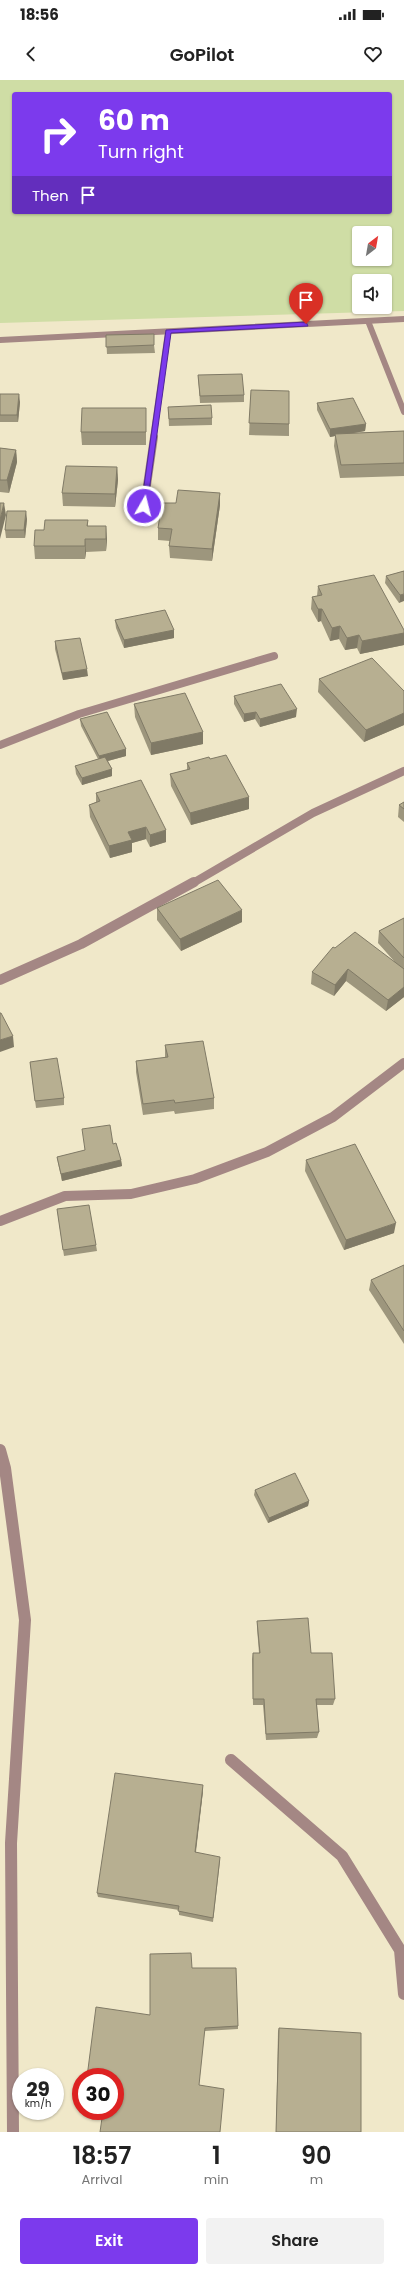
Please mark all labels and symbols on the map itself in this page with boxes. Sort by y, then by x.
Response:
north arrow [352,226,392,266]
pin [289,283,323,324]
position arrow [123,485,165,527]
speed limit sign: 30 [72,2068,124,2120]

